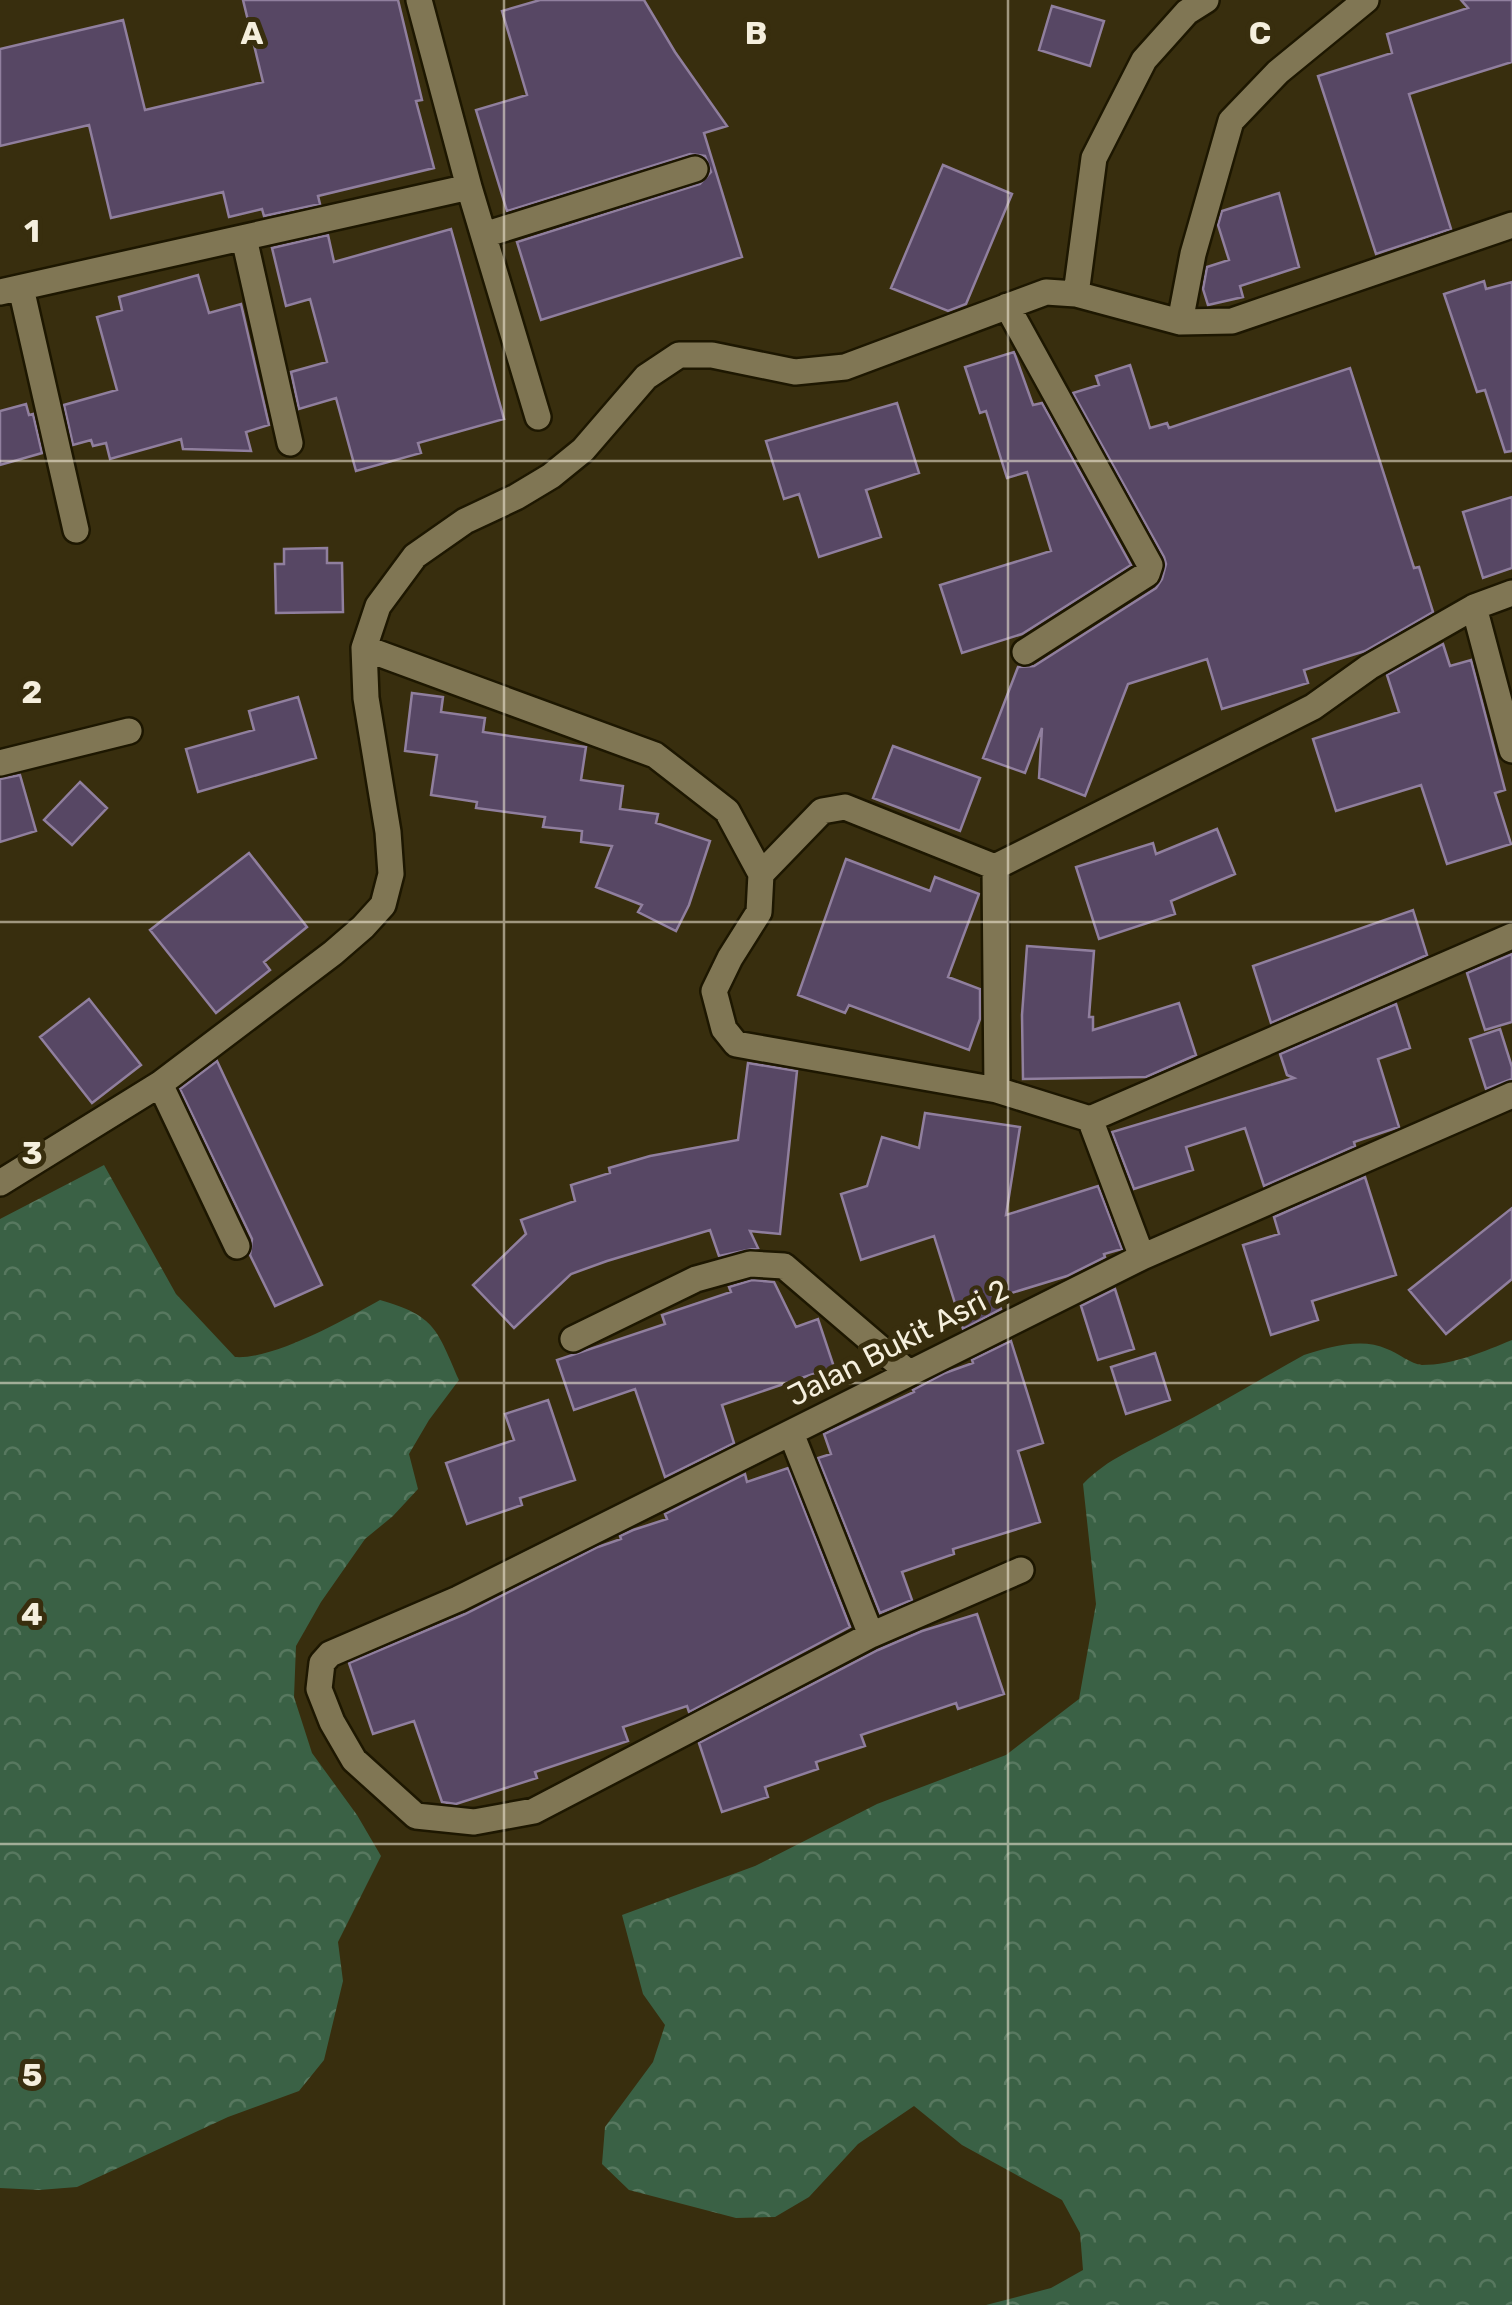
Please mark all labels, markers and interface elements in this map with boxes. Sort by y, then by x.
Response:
text: A [241,14,264,52]
text: B [745,14,767,52]
text: C [1249,14,1271,52]
text: 1 [24,212,40,250]
text: 2 [22,673,42,711]
text: 3 [21,1134,43,1172]
street label: Jalan Bukit Asri 2 [782,1272,1014,1414]
text: 4 [21,1595,43,1633]
text: 5 [22,2056,42,2094]

